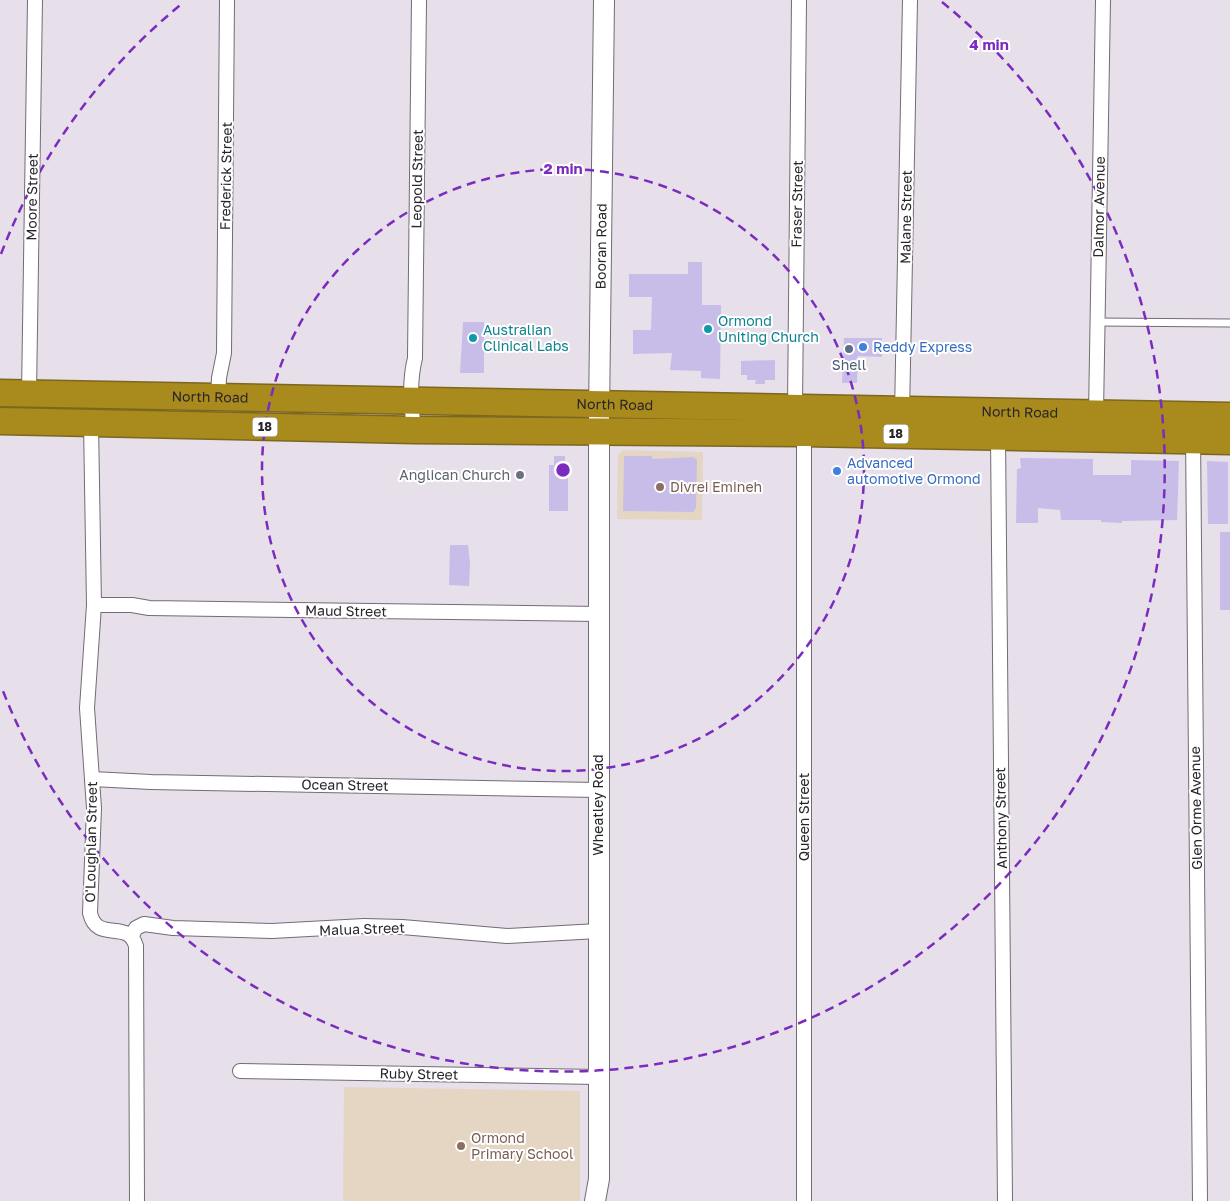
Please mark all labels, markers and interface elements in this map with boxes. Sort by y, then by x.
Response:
text: 4 min [969,35,1009,53]
street label: Frederick Street [216,122,235,230]
street label: Leopold Street [407,129,426,229]
street label: Moore Street [22,153,41,241]
street label: Dalmor Avenue [1089,156,1108,258]
text: 2 min [543,159,583,177]
street label: Fraser Street [787,160,806,248]
street label: Malane Street [896,170,915,264]
street label: Booran Road [592,203,610,289]
place label: Ormond Uniting Church [718,312,819,345]
place label: Australian Clinical Labs [483,321,569,354]
marker: Ormond Uniting Church [702,323,714,335]
marker: Australian Clinical Labs [467,332,479,344]
place label: Reddy Express [873,338,972,355]
marker: Reddy Express [857,341,869,353]
marker: Shell [843,343,855,355]
place label: Shell [832,356,866,373]
street label: North Road [171,387,249,406]
street label: North Road [576,395,653,413]
street label: North Road [981,402,1058,421]
road number: 18 [252,418,278,437]
road number: 18 [884,424,908,444]
place label: Advanced automotive Ormond [847,454,981,487]
centre of rings [554,461,572,479]
marker: Advanced automotive Ormond [831,465,843,477]
place label: Anglican Church [399,466,510,483]
marker: Anglican Church [514,469,526,481]
place label: Divrei Emineh [670,478,762,495]
marker: Divrei Emineh [654,481,666,493]
street label: Maud Street [305,601,387,620]
street label: Glen Orme Avenue [1186,746,1205,870]
street label: Wheatley Road [589,754,606,856]
street label: Anthony Street [991,767,1010,869]
street label: Queen Street [795,773,812,861]
street label: Ocean Street [301,775,389,794]
street label: O'Loughlan Street [81,781,100,903]
street label: Malua Street [319,919,405,938]
street label: Ruby Street [379,1064,459,1083]
place label: Ormond Primary School [471,1129,573,1162]
marker: Ormond Primary School [455,1140,467,1152]

